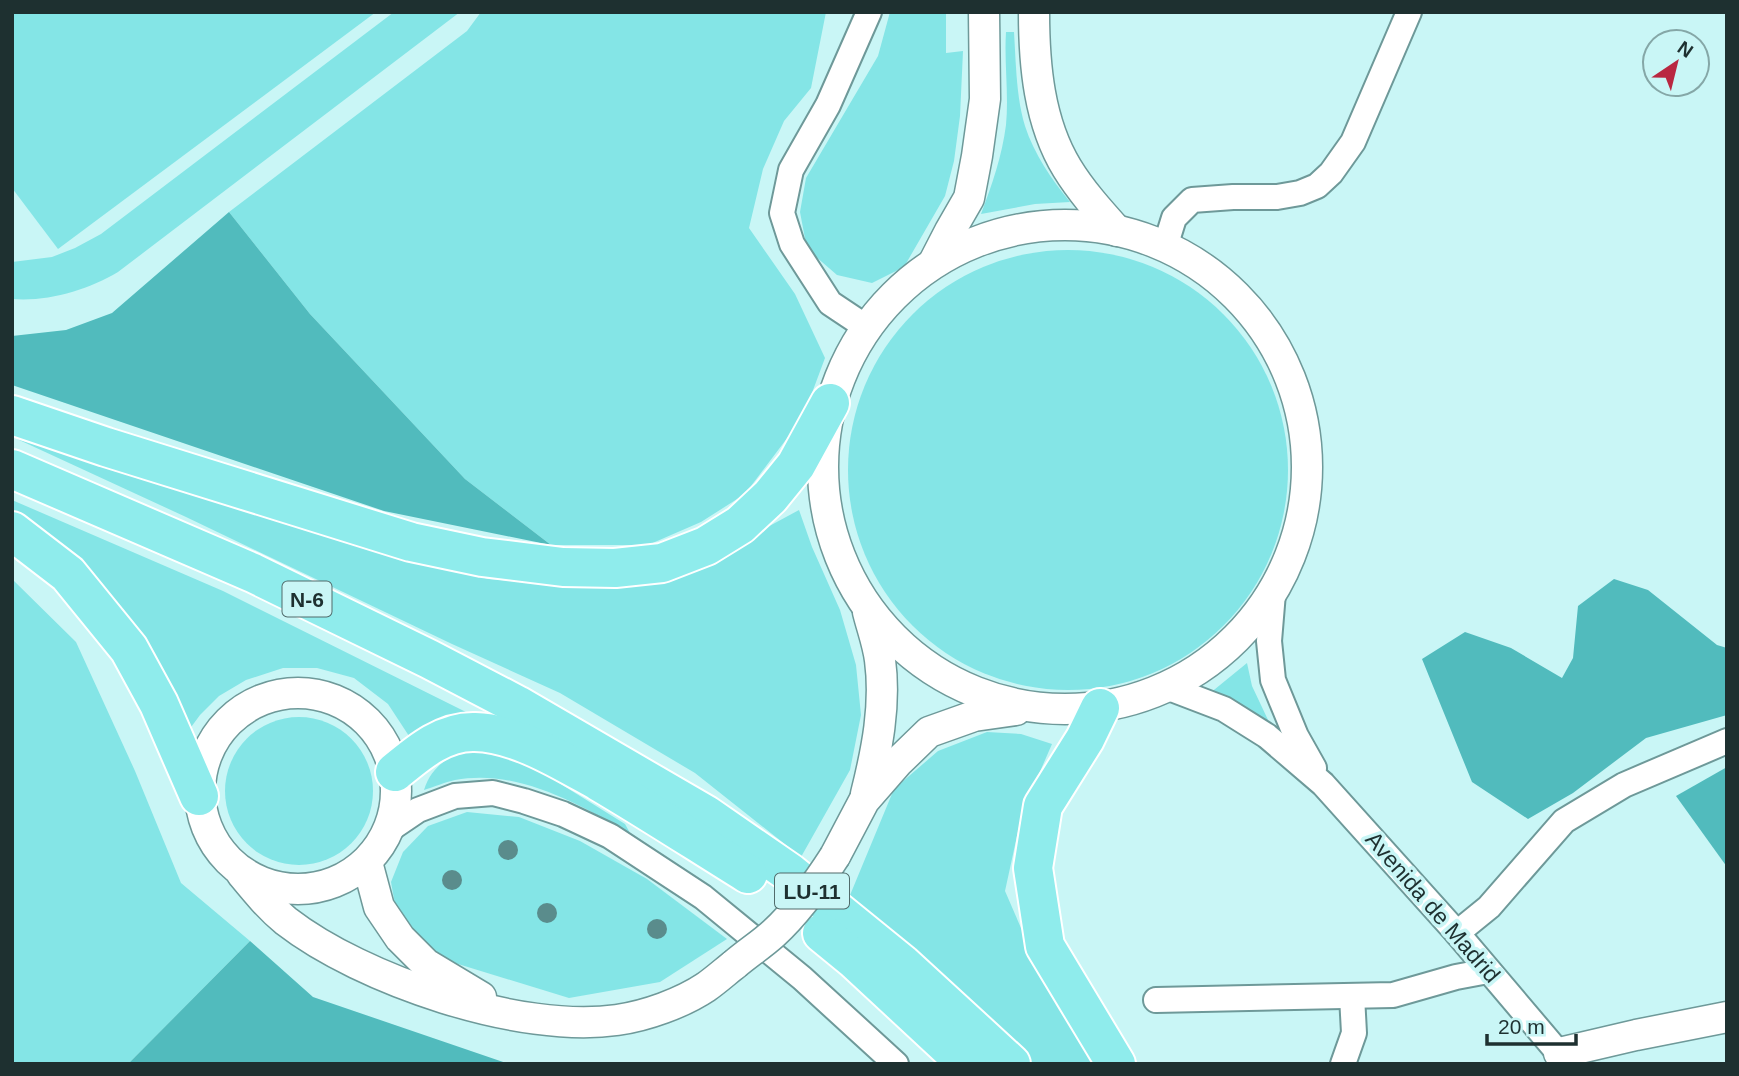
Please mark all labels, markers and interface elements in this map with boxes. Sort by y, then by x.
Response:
north arrow [1641,28,1711,98]
text: N [1674,37,1697,62]
road number: N-6 [282,582,332,616]
street label: Avenida de Madrid [1360,826,1506,988]
road number: LU-11 [775,874,849,908]
scale bar [1487,1002,1576,1046]
text: 20 m [1498,1015,1545,1038]

